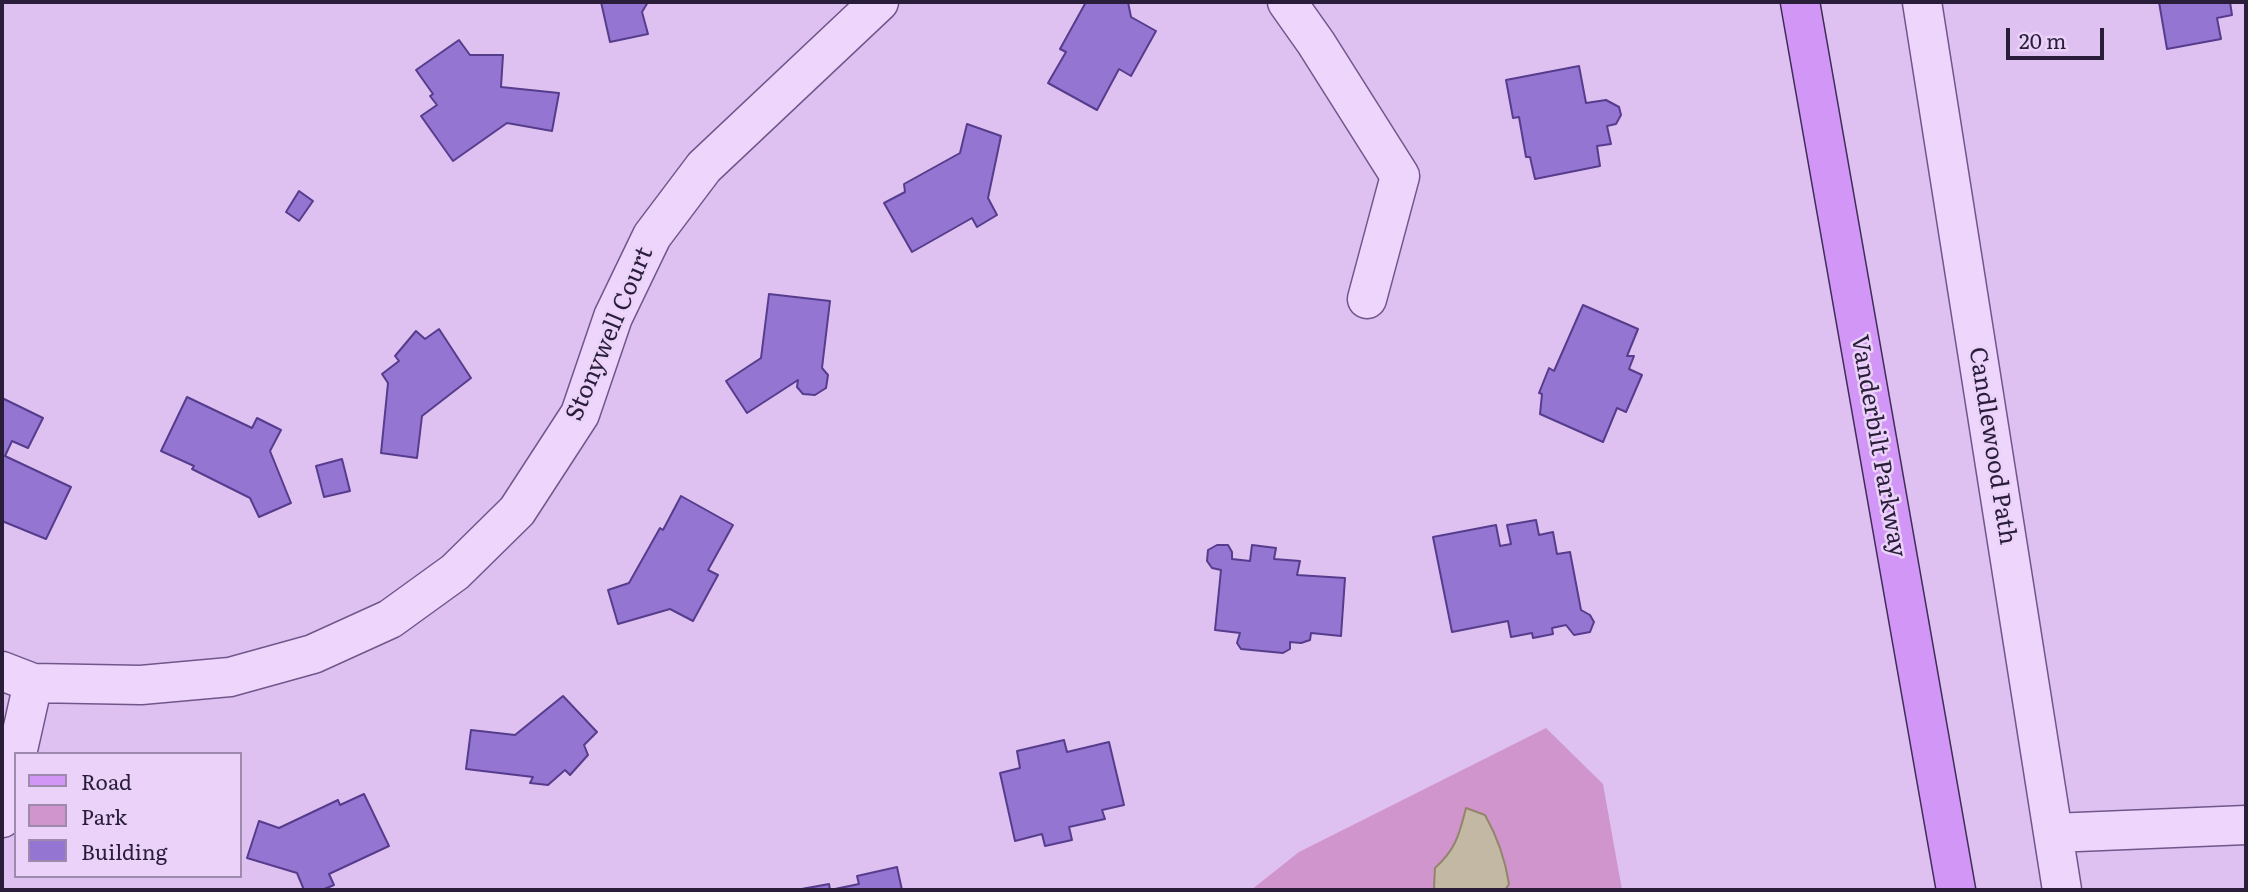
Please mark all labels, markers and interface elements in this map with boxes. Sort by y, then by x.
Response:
scale bar [2010,14,2108,58]
text: 20 m [2019,24,2066,55]
street label: Stonywell Court [560,243,660,425]
street label: Vanderbilt Parkway [1844,333,1912,559]
street label: Candlewood Path [1962,345,2022,547]
legend [14,752,242,878]
text: Road [81,765,132,796]
text: Park [81,800,127,831]
text: Building [81,835,167,866]

